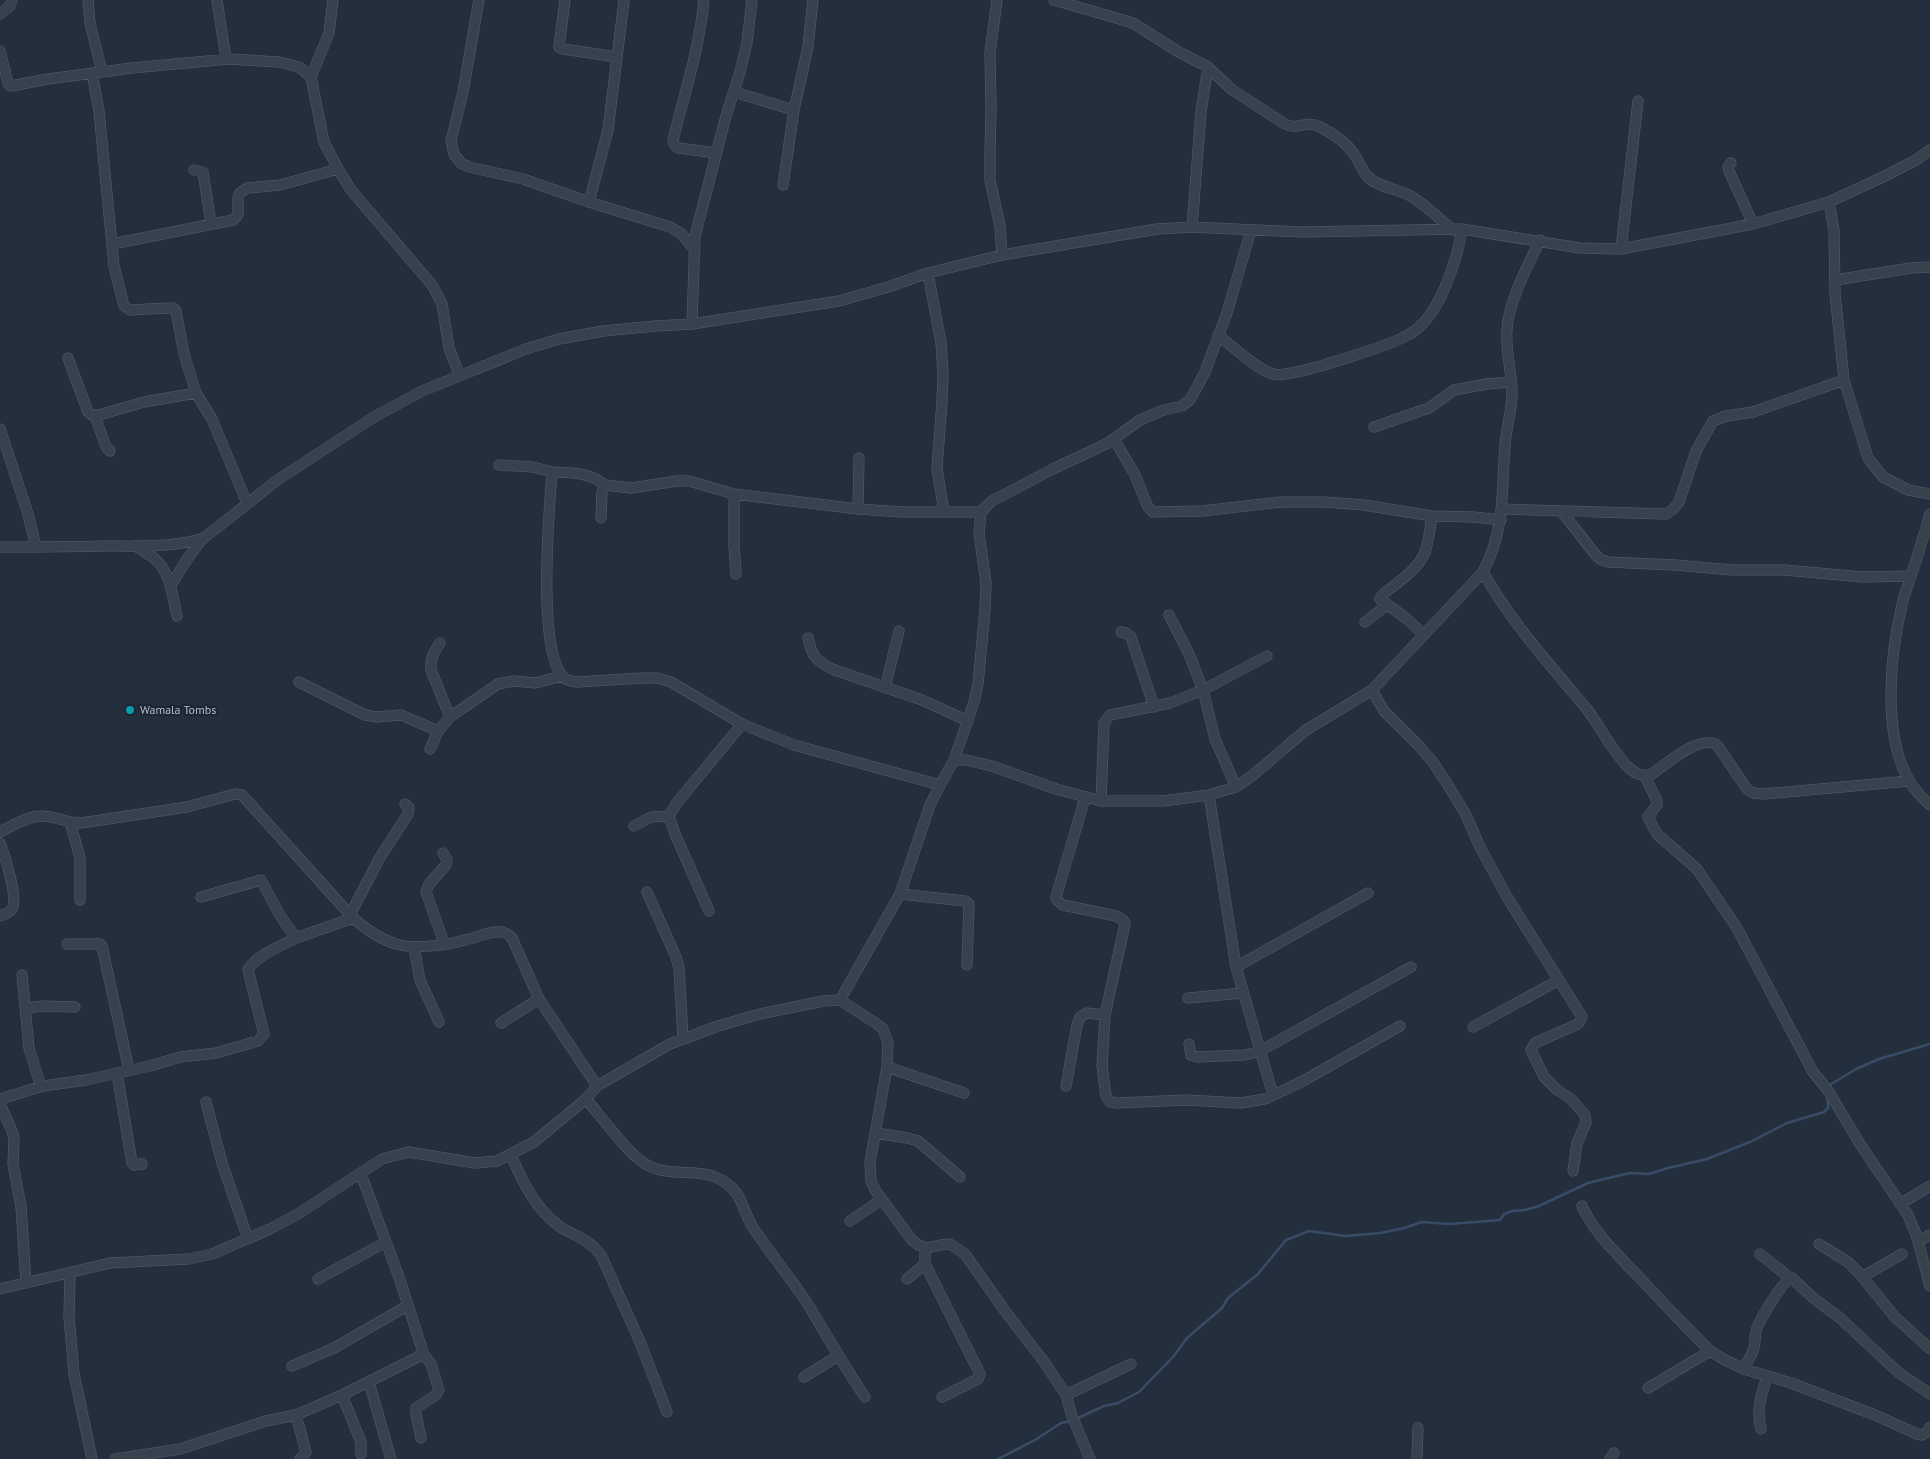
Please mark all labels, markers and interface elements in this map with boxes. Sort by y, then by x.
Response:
place label: Wamala Tombs [140,702,216,717]
marker: Wamala Tombs [124,704,136,716]

